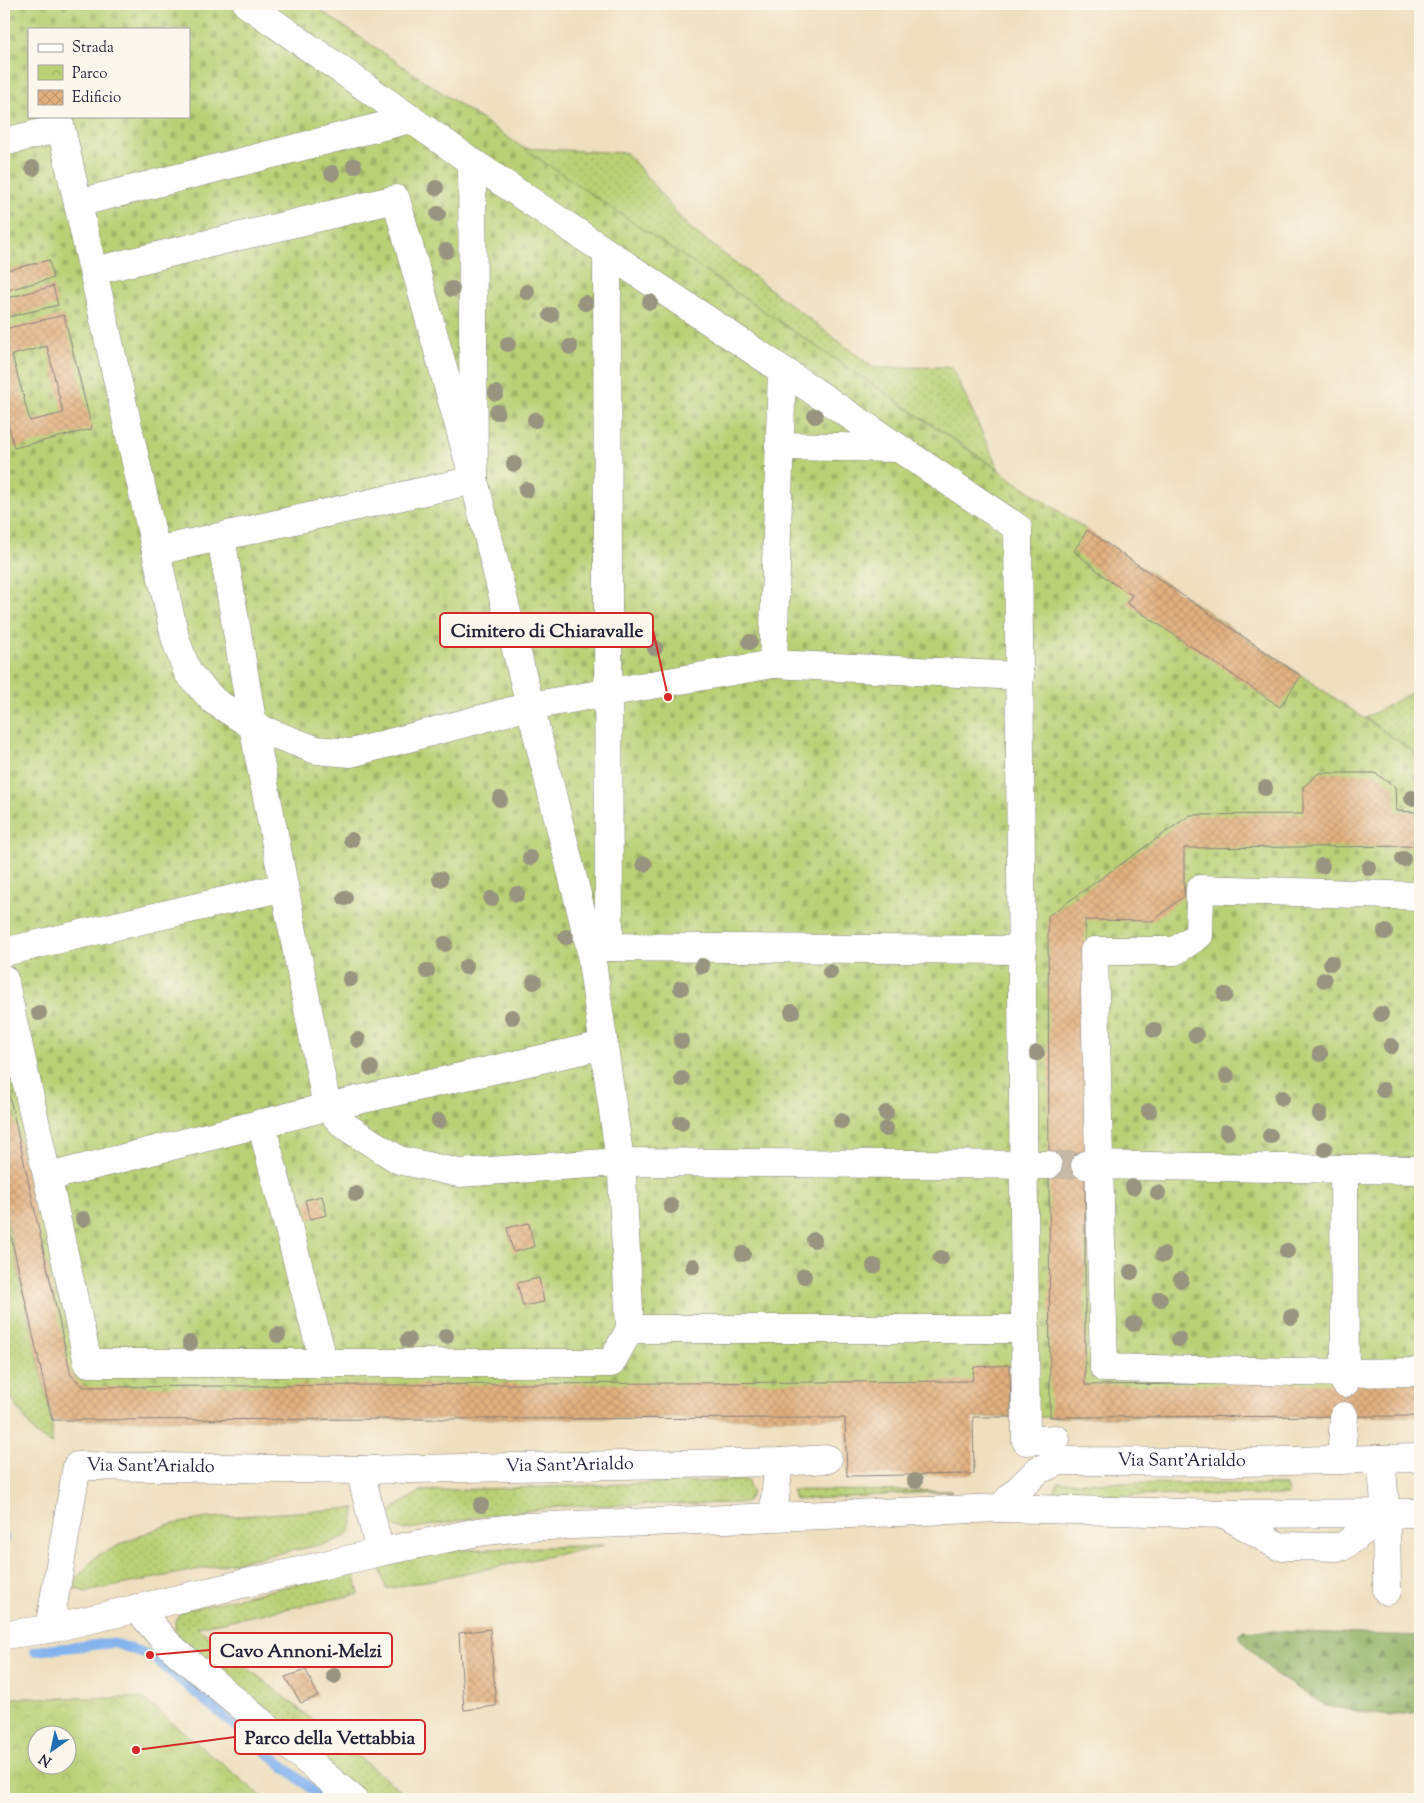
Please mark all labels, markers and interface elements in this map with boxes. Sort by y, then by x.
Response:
legend [28,28,190,118]
text: Strada [72,38,114,59]
text: Parco [72,64,108,85]
text: Edificio [72,88,121,109]
callout: Cimitero di Chiaravalle [440,613,653,647]
text: Cimitero di Chiaravalle [451,619,643,646]
street label: Via Sant'Arialdo [1117,1448,1246,1475]
street label: Via Sant'Arialdo [505,1452,634,1480]
street label: Via Sant'Arialdo [86,1453,215,1481]
callout: Cavo Annoni-Melzi [210,1633,392,1667]
text: Cavo Annoni-Melzi [220,1639,383,1666]
callout: Parco della Vettabbia [235,1720,425,1754]
north arrow [28,1726,78,1776]
text: Parco della Vettabbia [245,1726,415,1753]
text: N [36,1748,56,1771]

